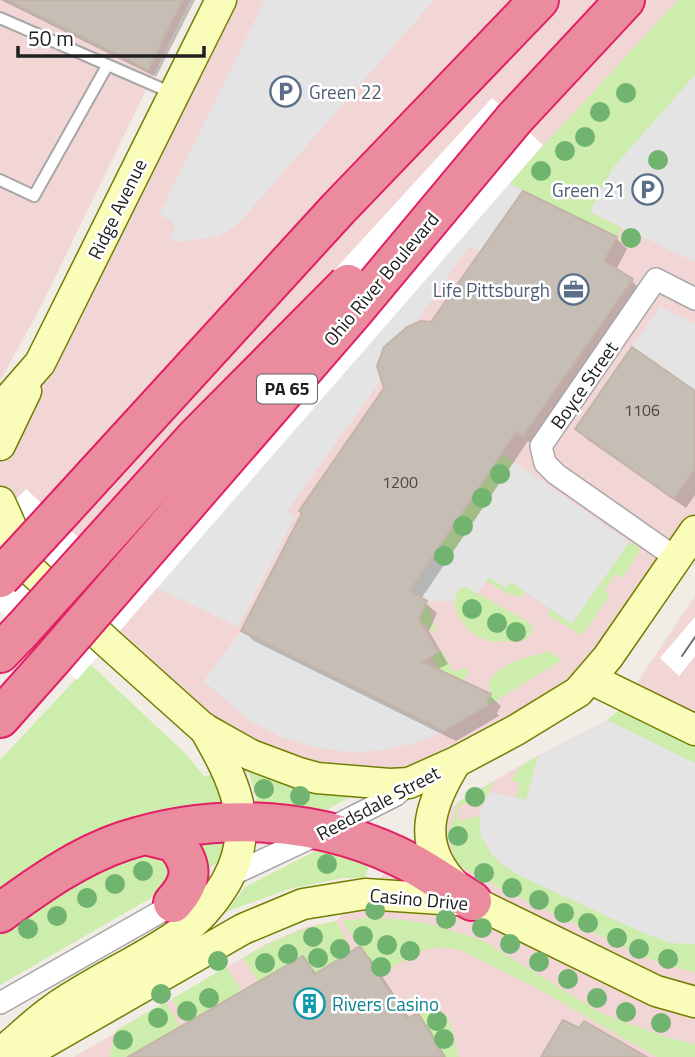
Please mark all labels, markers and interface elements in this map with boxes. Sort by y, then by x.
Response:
scale bar [18,14,203,58]
text: 50 m [28,22,74,54]
parking icon: Green 22 [269,75,303,109]
place label: Green 22 [309,77,382,106]
street label: Ridge Avenue [80,153,153,264]
parking icon: Green 21 [631,173,665,207]
place label: Green 21 [552,175,625,204]
street label: Ohio River Boulevard [316,205,445,352]
office icon: Life Pittsburgh [556,273,590,307]
place label: Life Pittsburgh [433,275,550,304]
street label: Boyce Street [543,335,625,435]
road number: PA 65 [257,374,317,404]
house number: 1106 [624,398,660,422]
house number: 1200 [382,470,418,494]
street label: Reedsdale Street [311,758,445,847]
street label: Casino Drive [369,880,470,917]
building icon: Rivers Casino [292,987,326,1021]
place label: Rivers Casino [332,989,439,1018]

